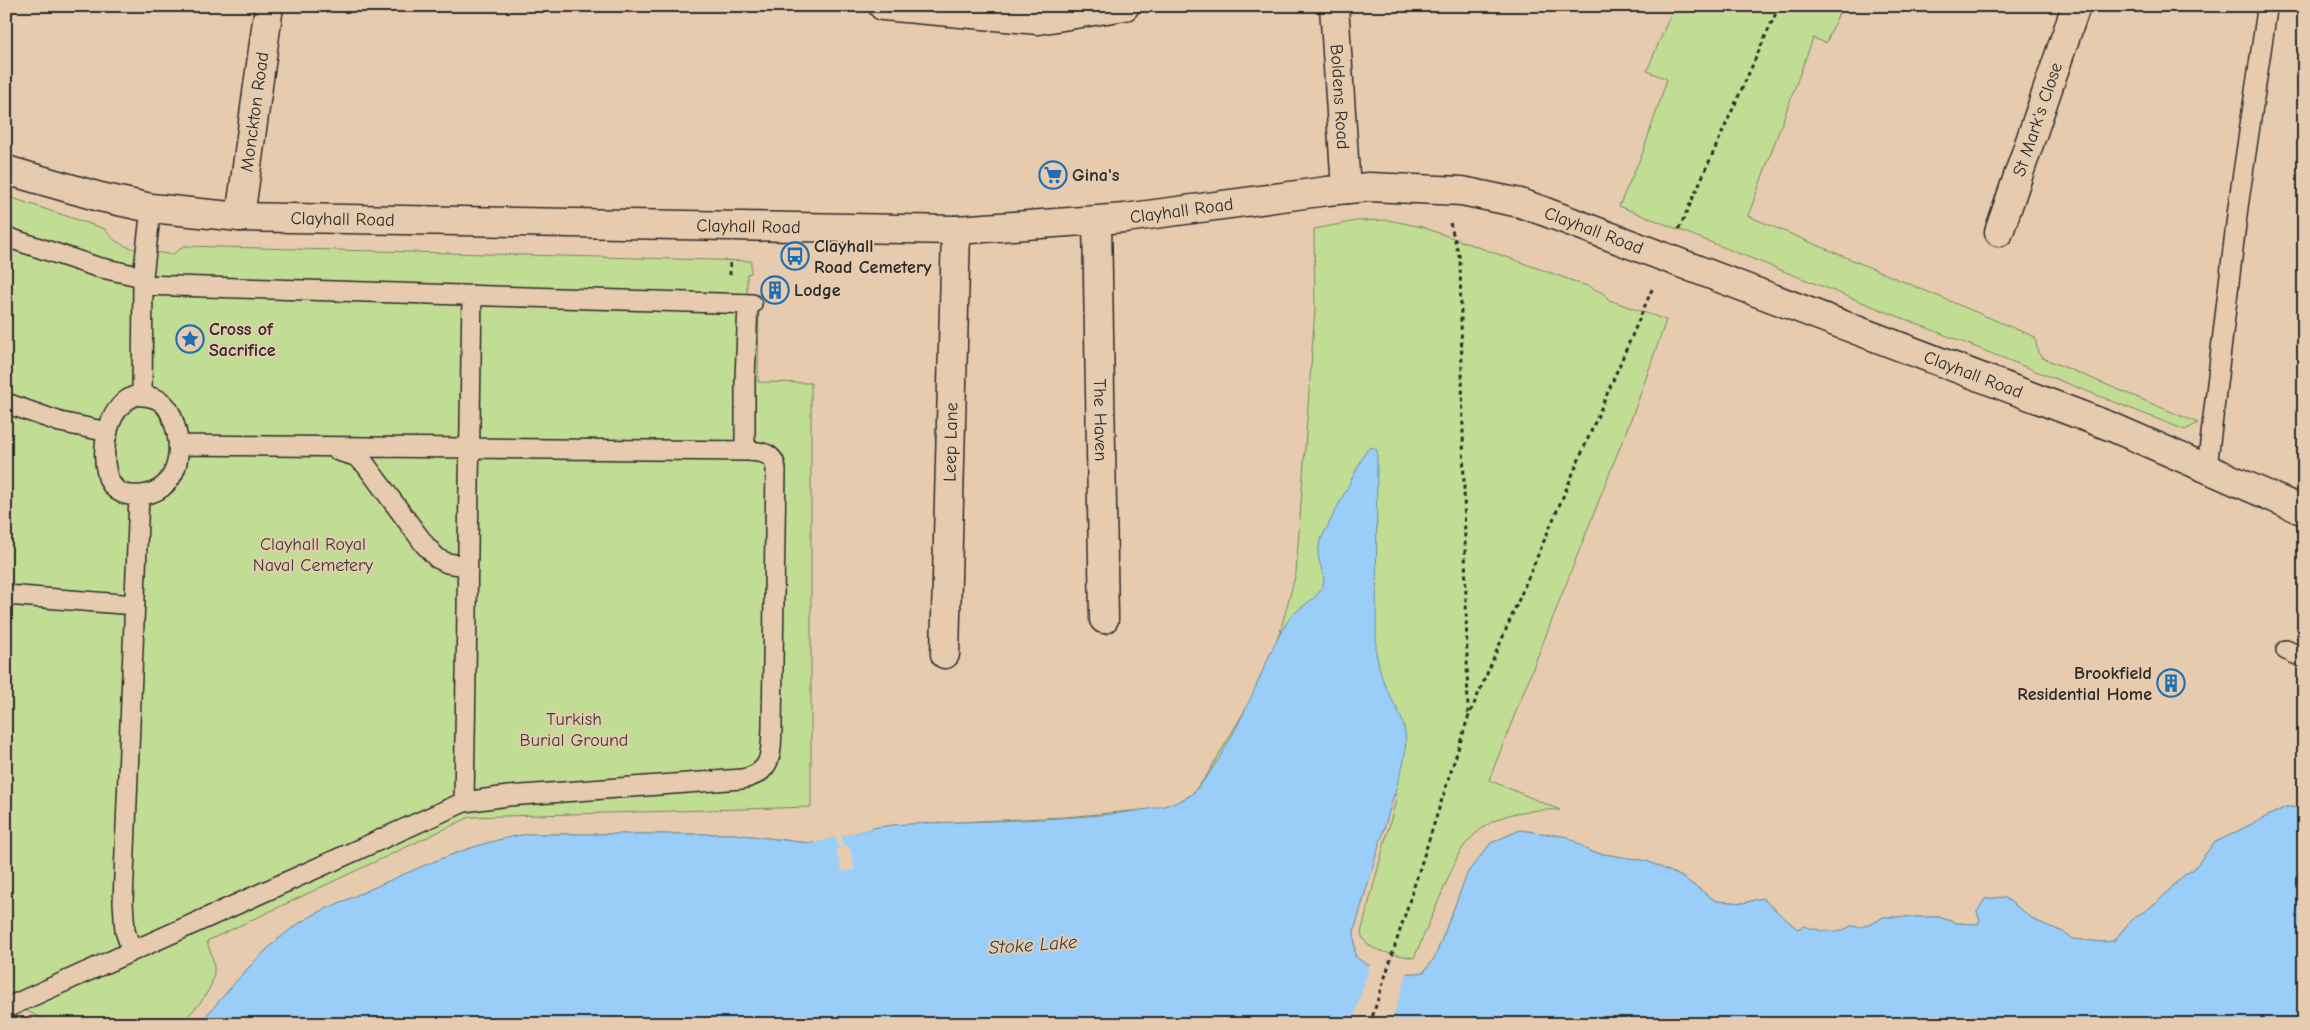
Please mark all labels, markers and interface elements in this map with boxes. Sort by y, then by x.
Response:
street label: Boldens Road [1326,43,1354,150]
street label: Monckton Road [236,51,273,173]
street label: St Mark's Close [2008,60,2067,179]
supermarket icon: Gina's [1038,160,1068,190]
place label: Gina's [1072,165,1120,186]
street label: Clayhall Road [1129,193,1235,228]
street label: Clayhall Road [1541,202,1646,259]
street label: Clayhall Road [290,207,395,230]
street label: Clayhall Road [696,215,801,238]
place label: Clayhall Road Cemetery [814,236,932,278]
bus stop icon: Clayhall Road Cemetery [780,241,810,271]
building icon: Lodge [760,275,790,305]
place label: Lodge [794,280,841,301]
place label: Cross of Sacrifice [209,319,276,361]
place icon: Cross of Sacrifice [175,324,205,354]
street label: Clayhall Road [1921,346,2026,403]
street label: The Haven [1089,378,1112,461]
street label: Leep Lane [939,402,962,482]
park label: Clayhall Royal Naval Cemetery [253,534,374,576]
place label: Brookfield Residential Home [2017,663,2152,705]
building icon: Brookfield Residential Home [2156,668,2186,698]
park label: Turkish Burial Ground [520,709,628,751]
water label: Stoke Lake [988,931,1079,959]

